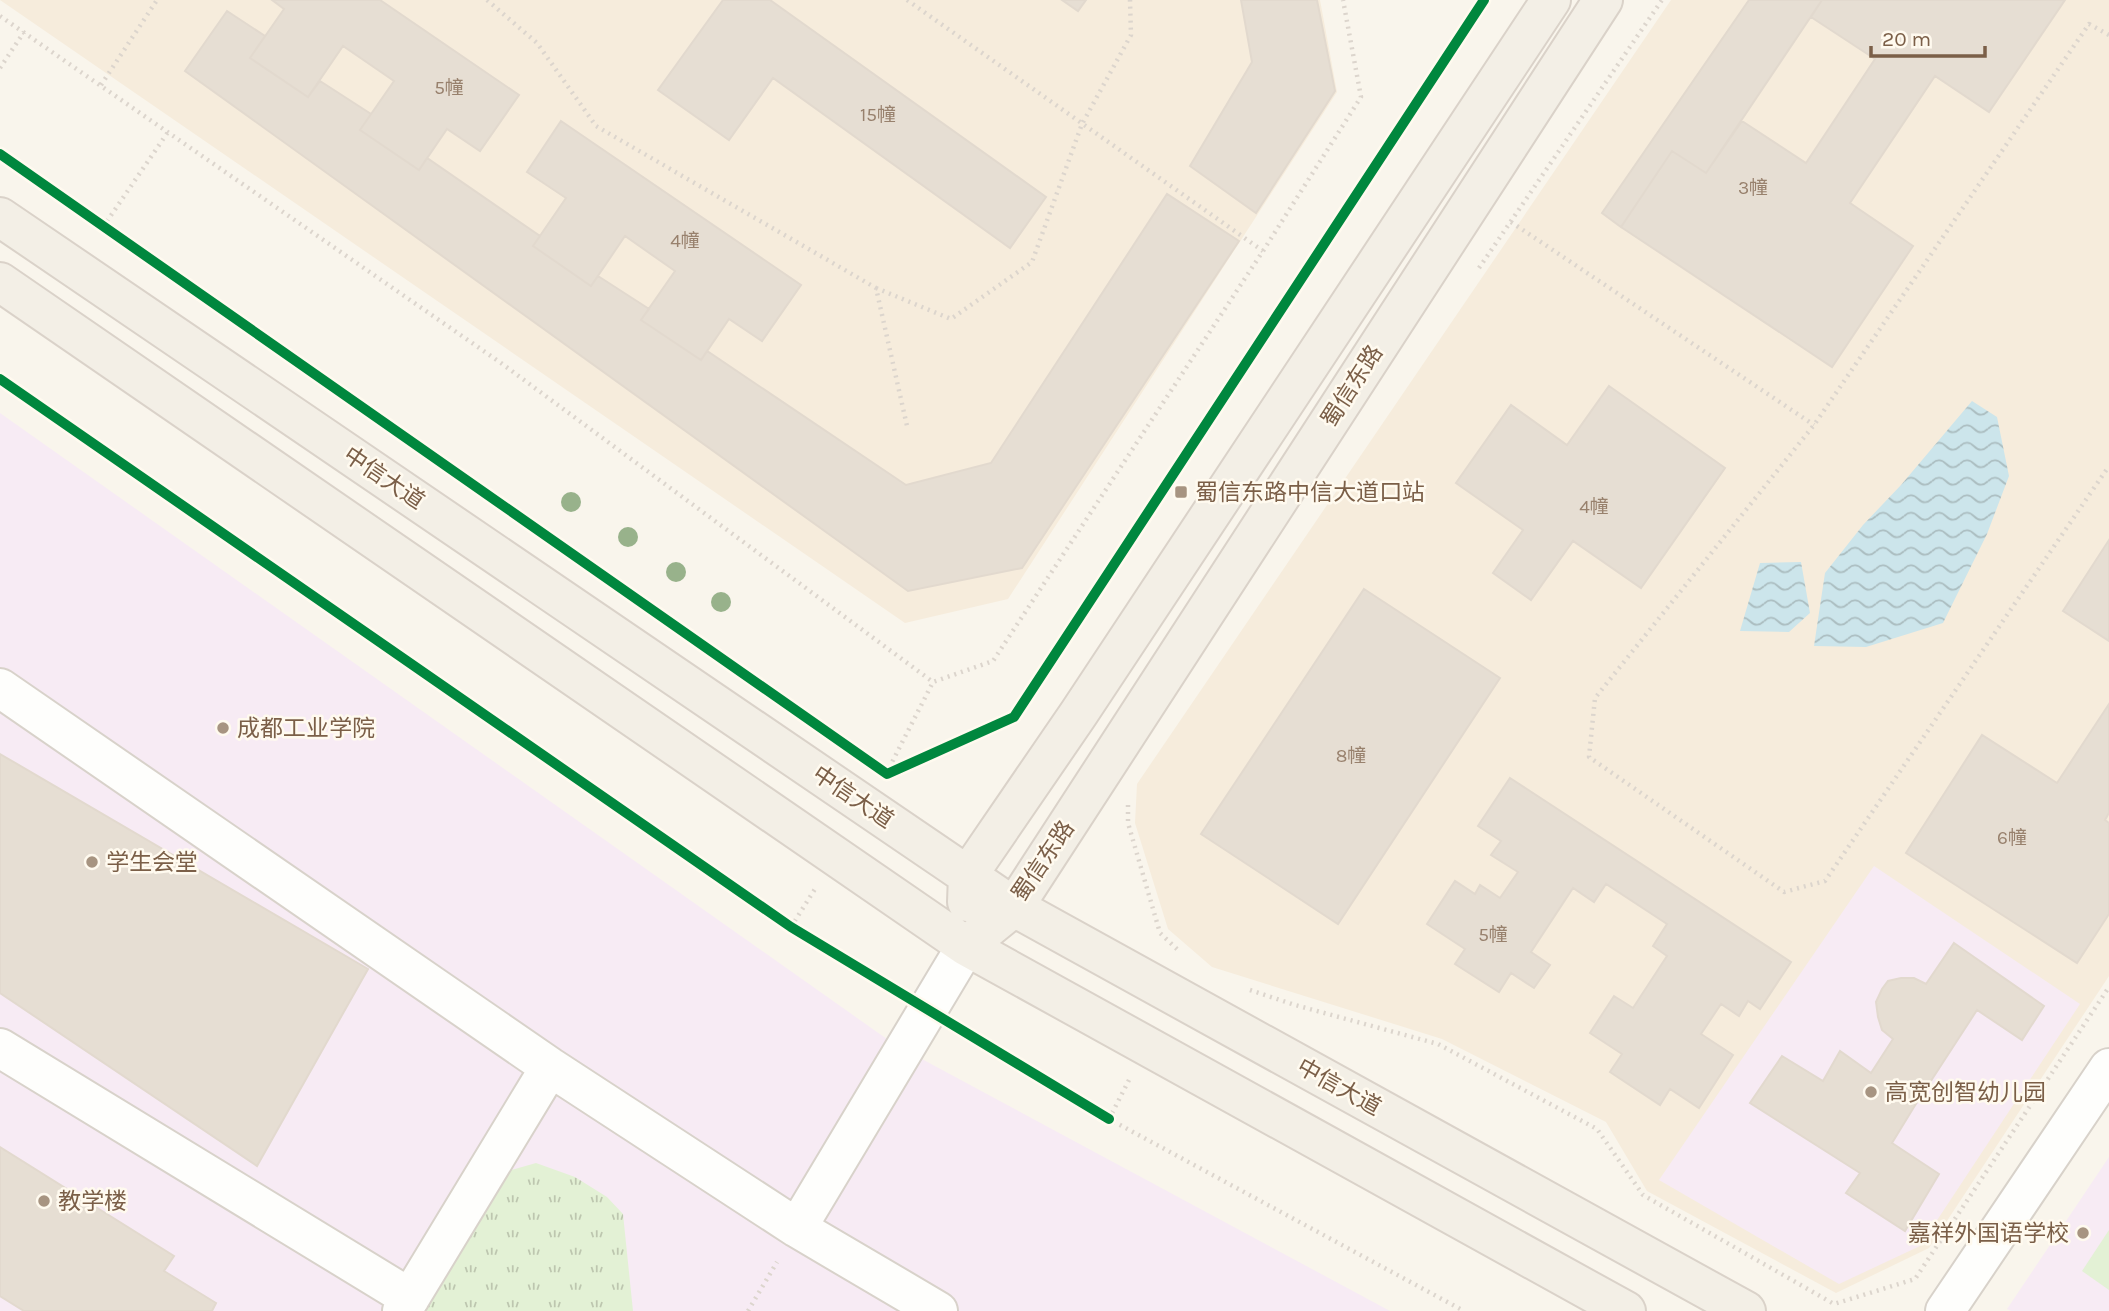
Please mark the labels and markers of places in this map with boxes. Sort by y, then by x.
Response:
place label: 蜀信东路中信大道口站 [1195,479,1425,506]
marker: 蜀信东路中信大道口站 [1173,484,1189,500]
place label: 成都工业学院 [237,715,375,742]
marker: 成都工业学院 [215,720,231,736]
place label: 学生会堂 [106,849,198,876]
marker: 学生会堂 [84,854,100,870]
place label: 高宽创智幼儿园 [1885,1079,2046,1106]
marker: 高宽创智幼儿园 [1863,1084,1879,1100]
place label: 教学楼 [58,1188,127,1215]
marker: 教学楼 [36,1193,52,1209]
place label: 嘉祥外国语学校 [1908,1220,2069,1247]
marker: 嘉祥外国语学校 [2075,1225,2091,1241]

